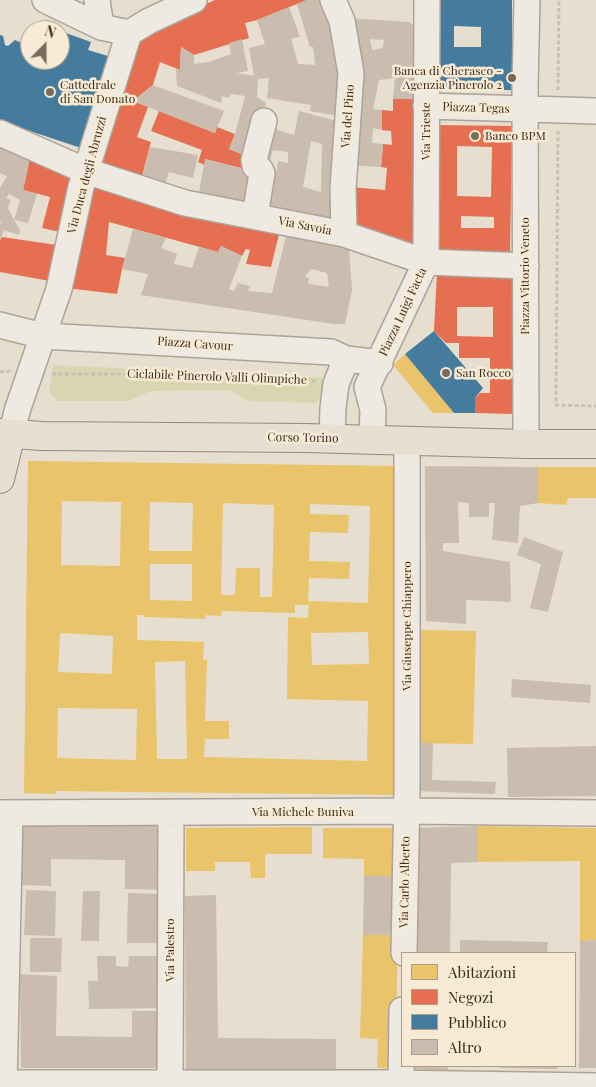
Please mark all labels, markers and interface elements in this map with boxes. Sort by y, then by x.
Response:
north arrow [20,20,70,70]
text: N [42,21,59,42]
place label: Banca di Cherasco - Agenzia Pinerolo 2 [394,64,502,92]
marker: Banca di Cherasco - Agenzia Pinerolo 2 [506,72,518,84]
place label: Cattedrale di San Donato [60,78,135,106]
street label: Via del Pino [339,84,357,148]
marker: Cattedrale di San Donato [44,86,56,98]
street label: Piazza Tegas [442,100,510,116]
street label: Via Trieste [419,102,433,160]
street label: Via Duca degli Abruzzi [64,115,110,235]
place label: Banco BPM [485,129,546,143]
marker: Banco BPM [469,130,481,142]
street label: Via Savoia [277,214,333,238]
street label: Piazza Vittorio Veneto [518,217,532,335]
street label: Piazza Luigi Facta [376,265,430,359]
street label: Piazza Cavour [157,334,233,354]
place label: San Rocco [456,366,511,380]
street label: Ciclabile Pinerolo Valli Olimpiche [127,367,307,387]
marker: San Rocco [440,367,452,379]
street label: Corso Torino [267,430,339,446]
street label: Via Giuseppe Chiappero [400,561,414,691]
street label: Via Michele Buniva [252,805,354,819]
street label: Via Carlo Alberto [397,836,413,928]
street label: Via Palestro [163,918,177,982]
legend [401,952,576,1067]
text: Abitazioni [448,962,516,982]
text: Negozi [448,987,493,1007]
text: Pubblico [448,1012,506,1032]
text: Altro [448,1037,482,1057]

